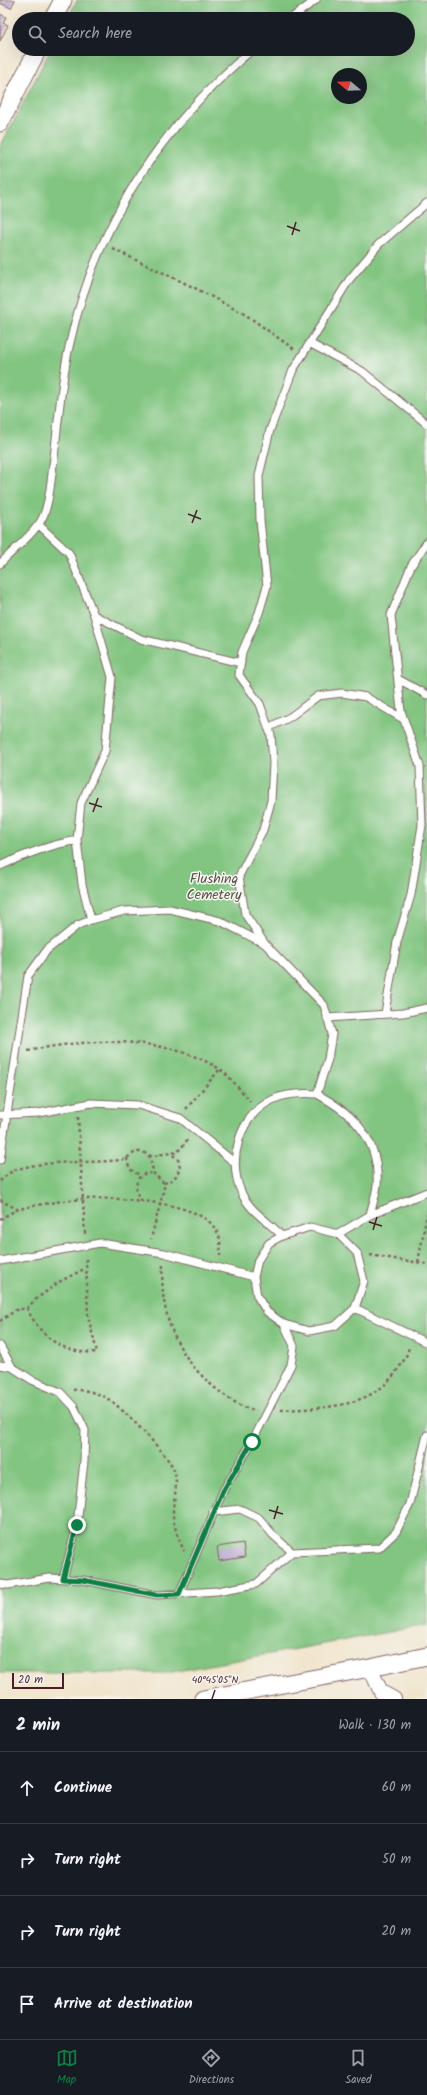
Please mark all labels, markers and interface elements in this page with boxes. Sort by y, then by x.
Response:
search box [12,12,415,56]
text: Search here [58,22,132,46]
icon: search [26,23,48,45]
north arrow [331,68,367,104]
park label: Flushing Cemetery [186,868,242,906]
route start [243,1433,261,1451]
route end [68,1516,86,1534]
scale bar [12,1671,64,1690]
text: 20 m [18,1671,43,1689]
text: 40°45'05"N [192,1672,239,1688]
text: 2 min [16,1712,60,1739]
text: Walk · 130 m [338,1715,411,1736]
text: Continue [54,1776,112,1800]
icon: ahead [16,1777,38,1799]
text: 60 m [382,1777,411,1798]
text: Turn right [54,1848,121,1872]
icon: right [16,1849,38,1871]
text: 50 m [382,1849,411,1870]
text: Turn right [54,1920,121,1944]
icon: right [16,1921,38,1943]
text: 20 m [381,1921,411,1942]
text: Arrive at destination [54,1992,193,2016]
icon: arrive [16,1993,38,2015]
tab: Map [56,2047,78,2089]
tab: Directions [189,2047,234,2089]
tab: Saved [345,2047,371,2089]

